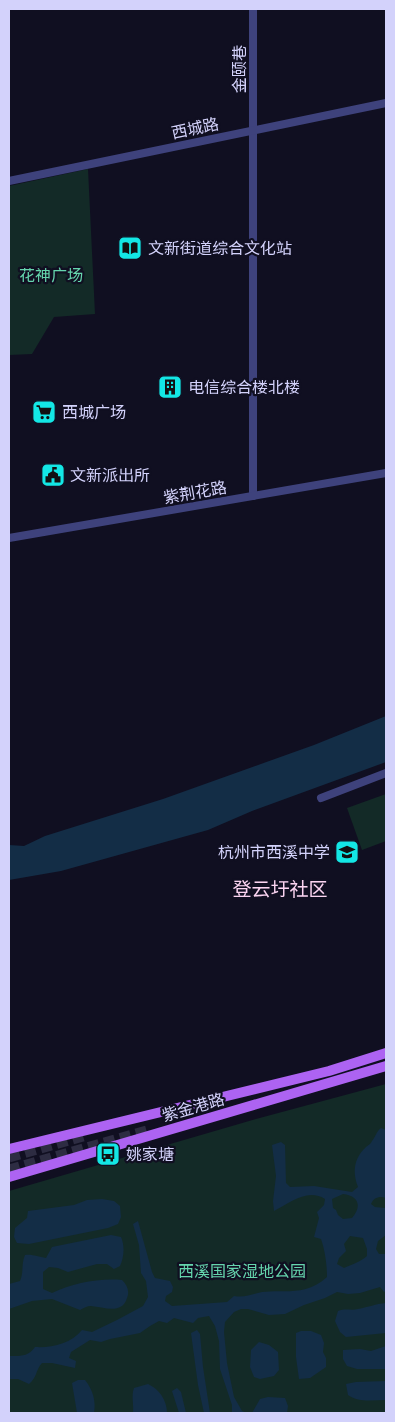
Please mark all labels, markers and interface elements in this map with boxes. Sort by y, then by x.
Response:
street label: 金颐巷 [228,45,250,93]
street label: 西城路 [169,112,221,144]
library icon: 文新街道综合文化站 [117,235,143,261]
place label: 文新街道综合文化站 [148,237,292,259]
park label: 花神广场 [19,264,83,286]
building icon: 电信综合楼北楼 [157,374,183,400]
place label: 电信综合楼北楼 [188,376,300,398]
supermarket icon: 西城广场 [31,399,57,425]
place label: 西城广场 [62,401,126,423]
public building icon: 文新派出所 [40,462,66,488]
place label: 文新派出所 [70,464,150,486]
street label: 紫荆花路 [162,476,228,508]
school or university icon: 杭州市西溪中学 [334,839,360,865]
place label: 杭州市西溪中学 [218,841,330,863]
district label: 登云圩社区 [232,876,328,902]
street label: 紫金港路 [159,1088,227,1126]
bus stop icon: 姚家塘 [95,1141,121,1167]
place label: 姚家塘 [126,1143,174,1165]
park label: 西溪国家湿地公园 [178,1260,306,1282]

